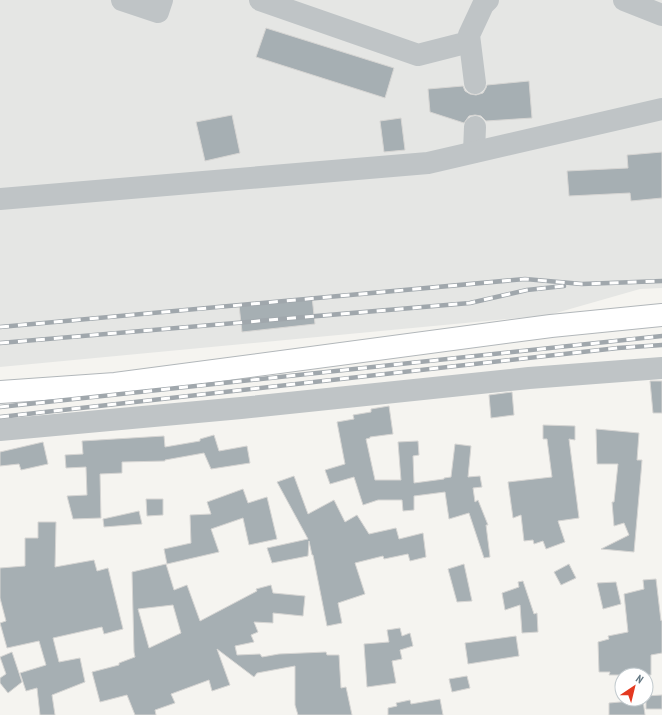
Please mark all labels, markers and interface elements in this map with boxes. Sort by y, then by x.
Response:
north arrow [614,667,654,707]
text: N [633,671,646,686]

